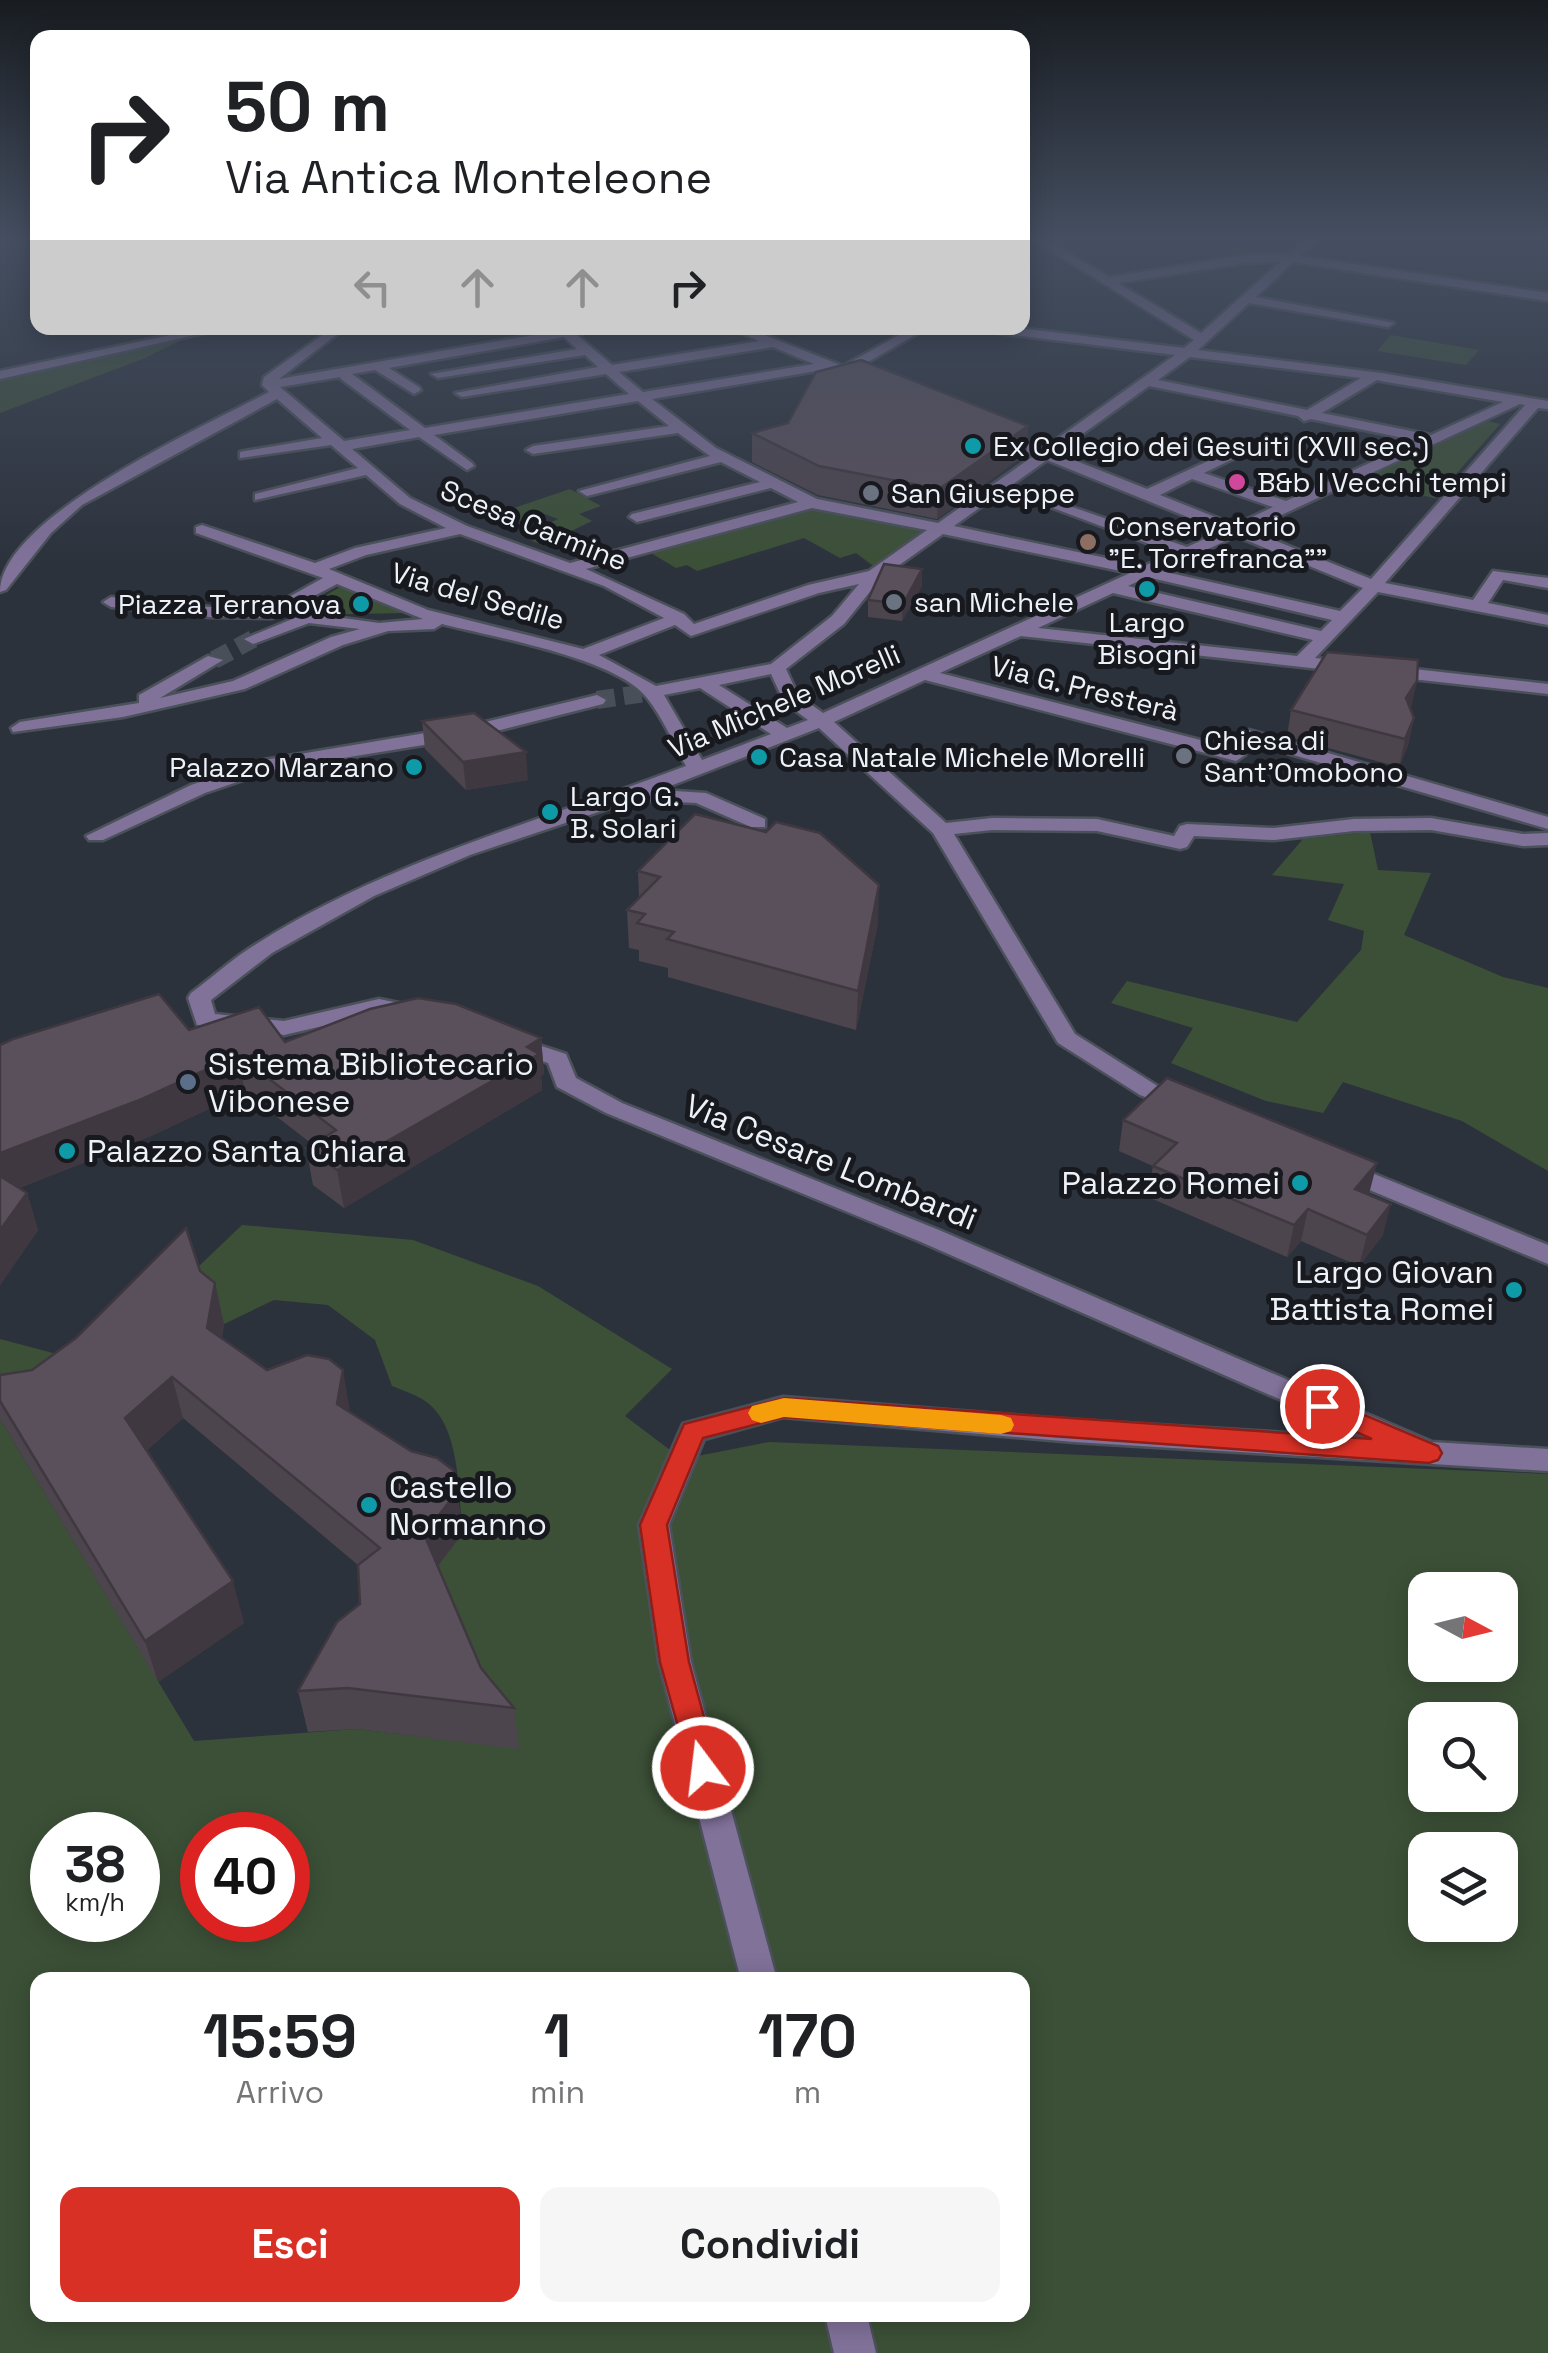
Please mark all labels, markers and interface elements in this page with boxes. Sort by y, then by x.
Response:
text: 50 m [225,62,390,151]
icon: right [60,70,190,200]
text: Via Antica Monteleone [225,149,712,206]
icon: left [345,260,400,315]
icon: ahead [450,260,505,315]
icon: ahead [555,260,610,315]
icon: right [660,260,715,315]
place label: Ex Collegio dei Gesuiti (XVII sec.) [993,428,1429,464]
marker: Ex Collegio dei Gesuiti (XVII sec.) [962,435,984,457]
place label: B&b I Vecchi tempi [1257,464,1507,500]
street label: Scesa Carmine [436,471,632,579]
marker: B&b I Vecchi tempi [1226,471,1248,493]
place label: San Giuseppe [891,475,1075,511]
marker: San Giuseppe [860,482,882,504]
place label: Conservatorio "E. Torrefranca"" [1108,508,1328,576]
marker: Conservatorio "E. Torrefranca"" [1077,531,1099,553]
street label: Via del Sedile [387,554,569,638]
marker: Largo Bisogni [1136,578,1158,600]
place label: san Michele [914,584,1074,620]
place label: Piazza Terranova [118,586,341,622]
marker: san Michele [883,591,905,613]
marker: Piazza Terranova [350,593,372,615]
place label: Largo Bisogni [1097,604,1197,672]
street label: Via Michele Morelli [663,636,905,766]
street label: Via G. Presterà [987,647,1183,729]
place label: Chiesa di Sant'Omobono [1204,722,1404,790]
place label: Casa Natale Michele Morelli [779,739,1145,775]
marker: Chiesa di Sant'Omobono [1173,745,1195,767]
marker: Casa Natale Michele Morelli [748,746,770,768]
place label: Palazzo Marzano [169,749,394,785]
marker: Palazzo Marzano [403,756,425,778]
place label: Largo G. B. Solari [570,778,679,846]
marker: Largo G. B. Solari [539,801,561,823]
place label: Sistema Bibliotecario Vibonese [208,1044,534,1121]
marker: Sistema Bibliotecario Vibonese [177,1071,199,1093]
street label: Via Cesare Lombardi [679,1085,983,1239]
place label: Palazzo Santa Chiara [87,1131,406,1171]
marker: Palazzo Santa Chiara [56,1140,78,1162]
place label: Palazzo Romei [1061,1163,1280,1203]
marker: Palazzo Romei [1289,1172,1311,1194]
place label: Largo Giovan Battista Romei [1270,1252,1494,1329]
marker: Largo Giovan Battista Romei [1503,1279,1525,1301]
pin [1280,1364,1365,1449]
icon: arrive [1295,1379,1350,1434]
place label: Castello Normanno [389,1467,547,1544]
marker: Castello Normanno [358,1494,380,1516]
north arrow [1408,1572,1518,1682]
map controls [1408,1572,1518,1942]
button: search [1408,1702,1518,1812]
position arrow [651,1716,755,1820]
speed limit sign: 40 [180,1812,310,1942]
button: layers [1408,1832,1518,1942]
text: 38 [65,1833,125,1897]
text: km/h [65,1886,125,1918]
text: 15:59 [203,1998,357,2075]
text: 1 [544,1998,571,2075]
text: 170 [758,1998,857,2075]
text: Arrivo [236,2072,324,2112]
text: min [530,2072,585,2112]
text: m [794,2072,821,2112]
button: Esci [60,2187,520,2302]
button: Condividi [540,2187,1000,2302]

